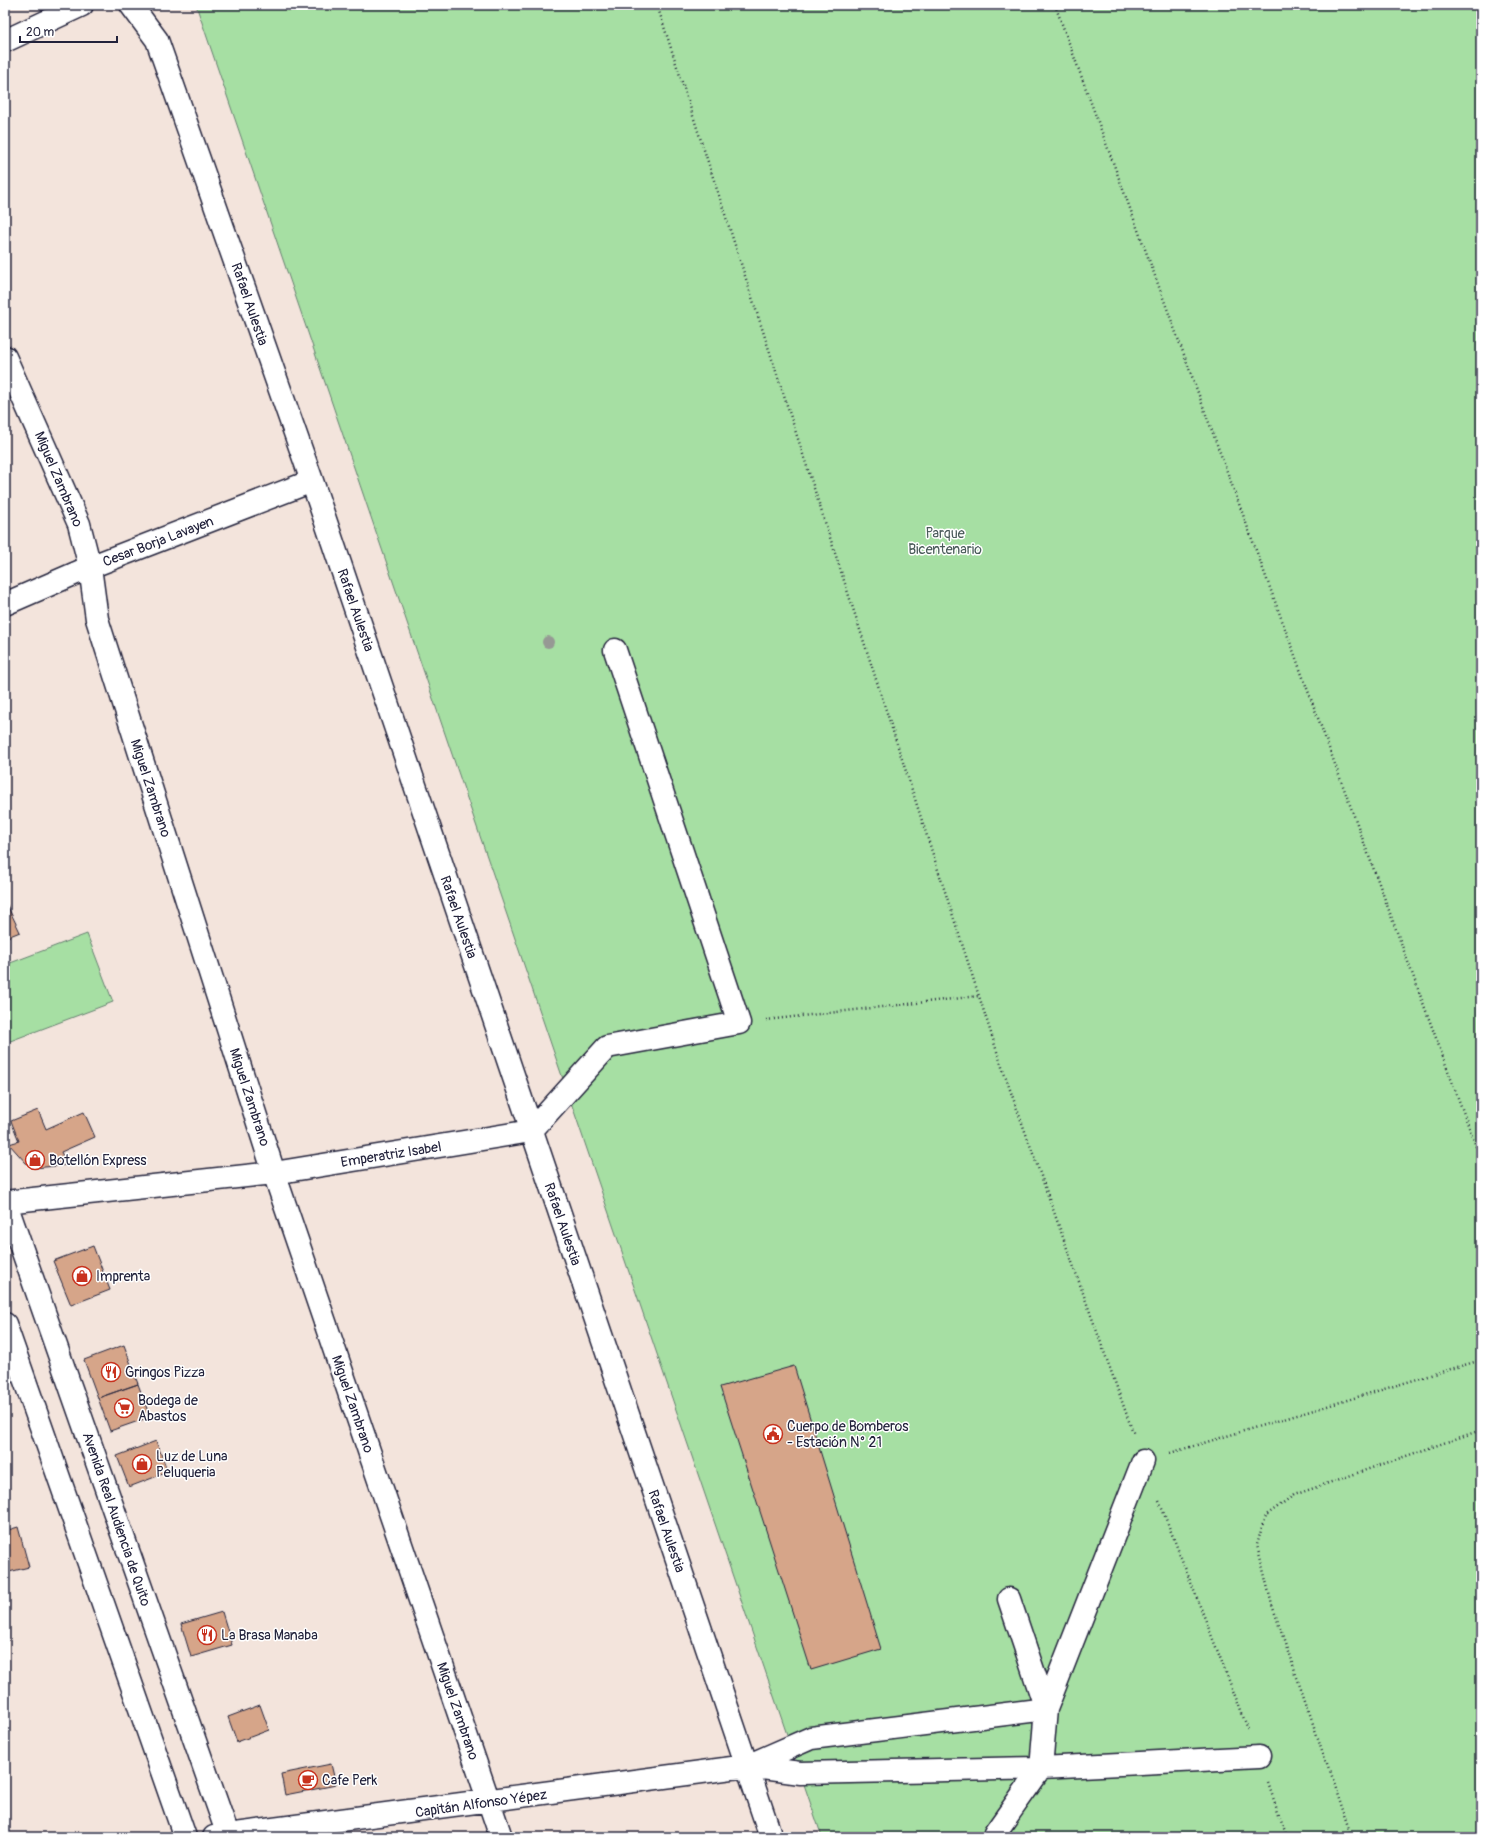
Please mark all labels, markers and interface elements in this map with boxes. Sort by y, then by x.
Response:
scale bar [20,18,117,44]
text: 20 m [26,25,55,40]
street label: Rafael Aulestia [227,261,272,348]
street label: Miguel Zambrano [31,429,86,530]
street label: Cesar Borja Lavayen [100,513,216,570]
park label: Parque Bicentenario [908,525,982,558]
street label: Rafael Aulestia [333,567,378,654]
street label: Miguel Zambrano [127,737,175,840]
street label: Rafael Aulestia [436,874,481,961]
street label: Miguel Zambrano [226,1046,274,1149]
street label: Emperatriz Isabel [340,1138,443,1171]
shop icon: Botellón Express [24,1149,46,1171]
place label: Botellón Express [49,1152,147,1169]
street label: Rafael Aulestia [540,1181,585,1268]
shop icon: Imprenta [71,1265,93,1287]
place label: Imprenta [96,1268,150,1285]
street label: Miguel Zambrano [328,1353,377,1456]
restaurant icon: Gringos Pizza [100,1361,122,1383]
place label: Gringos Pizza [125,1364,205,1381]
place label: Bodega de Abastos [138,1392,198,1425]
supermarket icon: Bodega de Abastos [113,1397,135,1419]
place label: Cuerpo de Bomberos - Estación N° 21 [787,1418,909,1451]
public building icon: Cuerpo de Bomberos - Estación N° 21 [762,1423,784,1445]
street label: Avenida Real Audiencia de Quito [79,1430,154,1609]
place label: Luz de Luna Peluqueria [156,1448,228,1481]
shop icon: Luz de Luna Peluqueria [131,1453,153,1475]
street label: Rafael Aulestia [644,1488,689,1575]
restaurant icon: La Brasa Manaba [196,1624,218,1646]
place label: La Brasa Manaba [221,1627,318,1644]
street label: Miguel Zambrano [433,1660,482,1763]
cafe icon: Cafe Perk [297,1769,319,1791]
place label: Cafe Perk [322,1772,378,1789]
street label: Capitán Alfonso Yépez [414,1786,548,1821]

